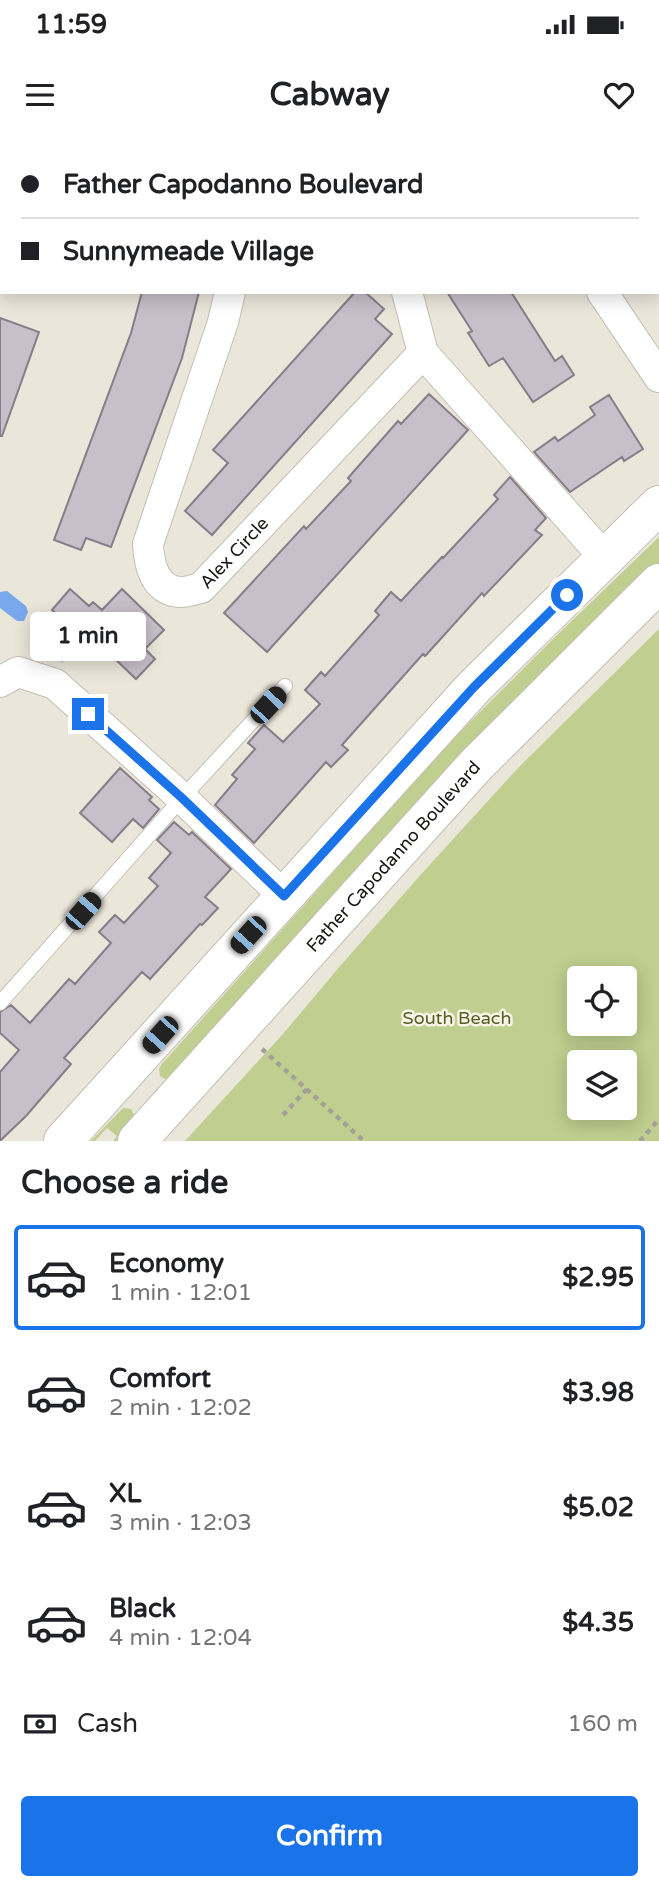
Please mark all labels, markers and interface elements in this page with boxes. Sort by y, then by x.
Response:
text: 11:59 [35,9,107,40]
icon: menu [21,76,59,114]
text: Cabway [269,76,390,114]
icon: heart [600,76,638,114]
text: Father Capodanno Boulevard [63,169,423,200]
text: Sunnymeade Village [63,236,314,267]
street label: Alex Circle [195,512,273,593]
route start [551,579,583,611]
callout: 1 min [30,612,146,662]
text: 1 min [57,622,119,650]
car [246,682,291,728]
route end [72,698,104,730]
street label: Father Capodanno Boulevard [302,756,485,957]
car [62,888,105,934]
car [227,912,270,958]
map controls [567,966,637,1120]
button: locate [567,966,637,1036]
park label: South Beach [403,1007,511,1029]
car [139,1012,182,1058]
button: layers [567,1050,637,1120]
text: Choose a ride [21,1164,228,1202]
icon: car [25,1246,88,1309]
text: Economy [109,1248,224,1279]
text: $2.95 [562,1262,634,1293]
text: 1 min · 12:01 [109,1279,252,1307]
icon: car [25,1361,88,1424]
text: Comfort [109,1363,211,1394]
text: $3.98 [562,1377,634,1408]
text: 2 min · 12:02 [109,1394,252,1422]
icon: car [25,1476,88,1539]
text: XL [109,1478,141,1509]
text: $5.02 [562,1492,634,1523]
text: 3 min · 12:03 [109,1509,252,1537]
icon: car [25,1591,88,1654]
text: Black [109,1593,176,1624]
text: $4.35 [562,1607,634,1638]
text: 4 min · 12:04 [109,1624,252,1652]
icon: cash [21,1705,59,1743]
text: Cash [77,1708,138,1739]
text: 160 m [568,1710,638,1738]
button: Confirm [21,1796,638,1876]

